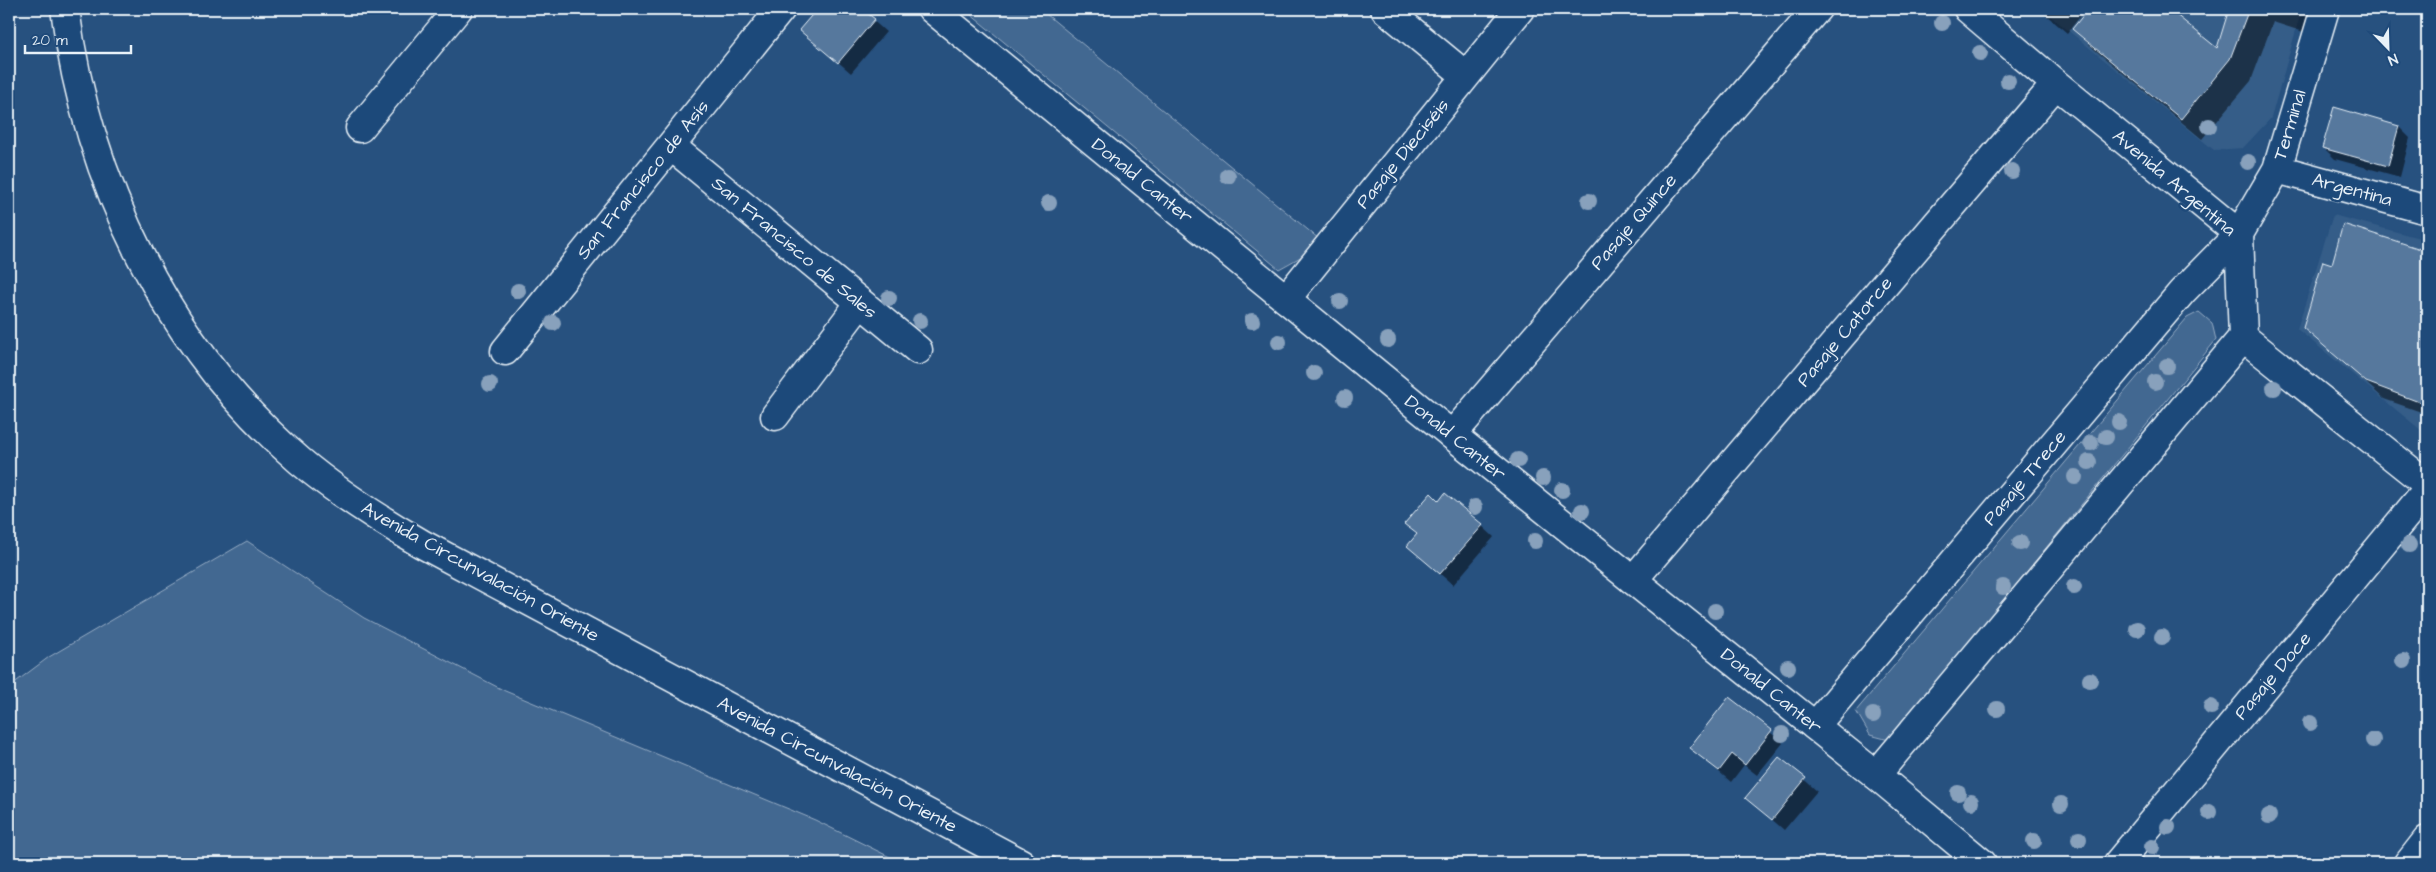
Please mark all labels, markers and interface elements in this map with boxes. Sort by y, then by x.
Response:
scale bar [25,22,131,54]
north arrow [2364,22,2414,72]
text: 20 m [32,30,68,51]
text: N [2385,48,2401,70]
street label: Terminal [2267,86,2314,164]
street label: Pasaje Dieciséis [1350,93,1456,215]
street label: San Francisco de Asís [570,94,716,266]
street label: Avenida Argentina [2106,123,2242,244]
street label: Donald Canter [1085,132,1199,231]
street label: Argentina [2309,166,2395,215]
street label: Pasaje Quince [1584,168,1684,276]
street label: San Francisco de Sales [705,171,883,325]
street label: Pasaje Catorce [1791,271,1899,393]
street label: Donald Canter [1398,389,1512,488]
street label: Pasaje Trece [1977,424,2073,532]
street label: Avenida Circunvalación Oriente [356,495,604,649]
street label: Pasaje Doce [2228,626,2318,726]
street label: Donald Canter [1714,642,1828,741]
street label: Avenida Circunvalación Oriente [712,690,962,840]

